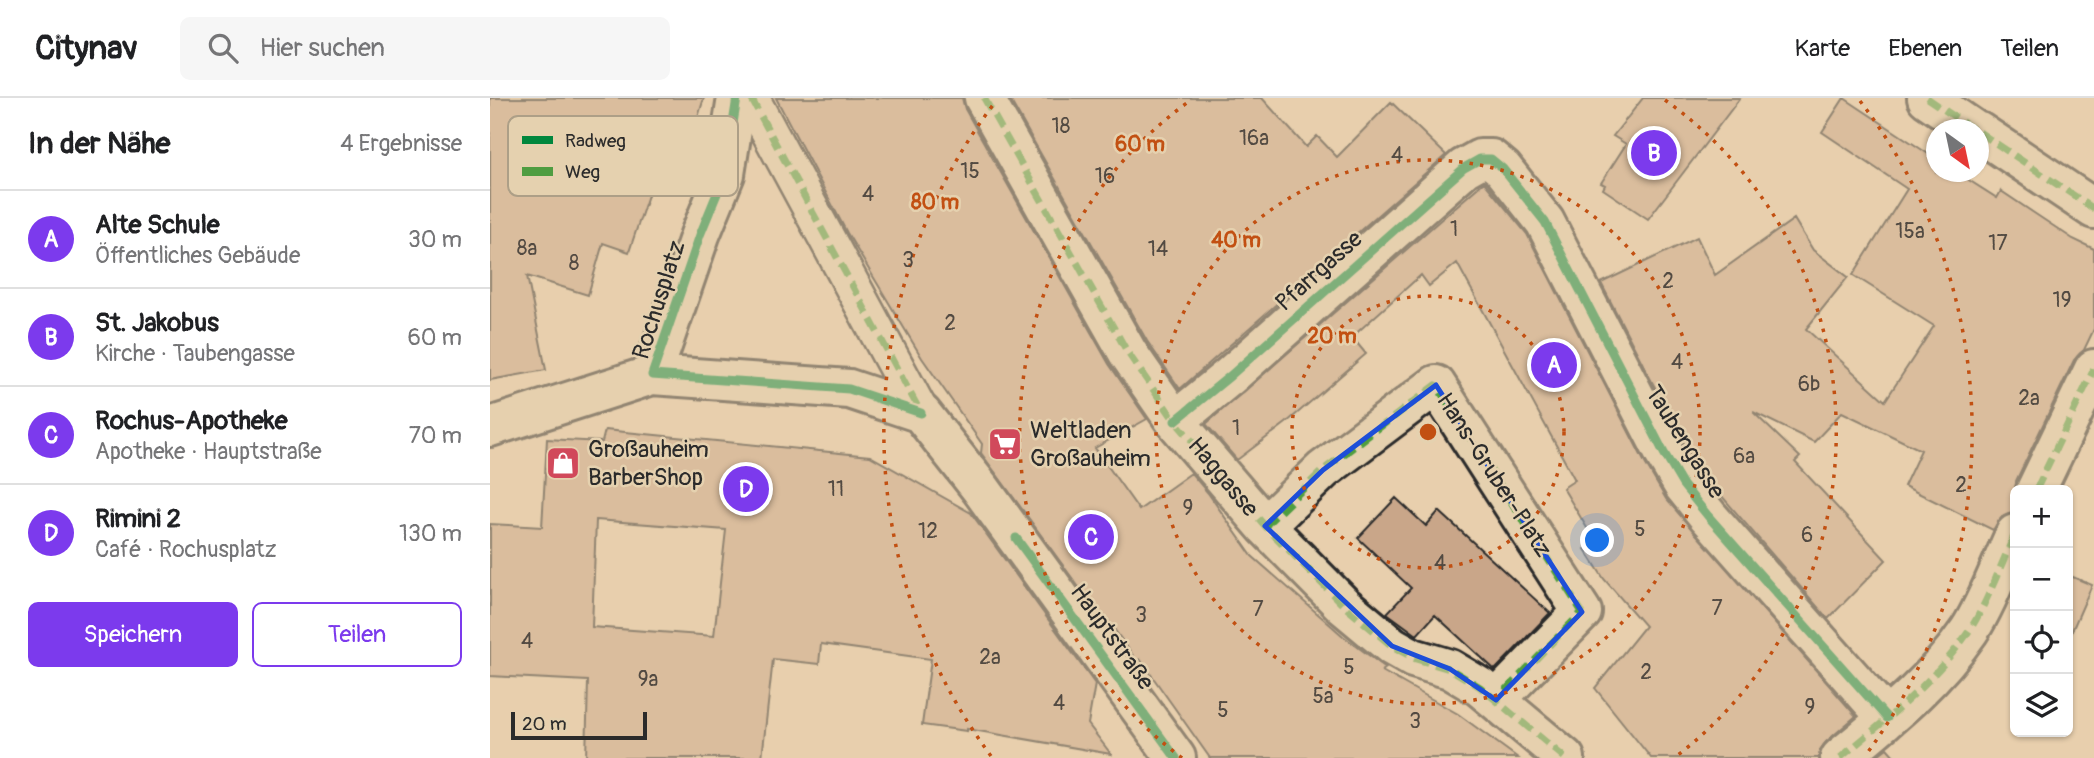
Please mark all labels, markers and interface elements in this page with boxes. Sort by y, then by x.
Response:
search box [180,17,670,80]
text: Citynav [35,28,138,69]
icon: search [204,29,242,67]
text: Hier suchen [260,32,385,64]
text: Karte [1795,34,1850,63]
text: Ebenen [1888,34,1962,63]
text: Teilen [2000,34,2059,63]
house number: 18 [1052,113,1070,140]
legend [508,116,738,196]
north arrow [1926,119,1989,182]
text: In der Nähe [28,125,170,162]
house number: 16a [1239,125,1269,152]
pin: B [1631,127,1677,179]
text: 4 Ergebnisse [340,129,462,158]
text: Radweg [565,129,626,153]
text: 60 m [1115,131,1165,158]
house number: 4 [1391,142,1403,169]
house number: 15 [960,158,980,185]
text: Weg [565,160,600,184]
house number: 16 [1095,163,1115,190]
house number: 4 [862,181,874,208]
text: 80 m [911,189,959,216]
text: Alte Schule [95,209,220,241]
house number: 1 [1450,216,1458,243]
house number: 15a [1895,218,1925,245]
street label: Pfarrgasse [1270,224,1369,318]
text: A [44,225,58,254]
text: 30 m [408,225,462,254]
text: 40 m [1211,227,1261,254]
house number: 17 [1988,230,2008,257]
house number: 8a [517,235,537,262]
house number: 14 [1148,236,1168,263]
street label: Rochusplatz [626,237,692,363]
text: Öffentliches Gebäude [95,241,300,270]
house number: 3 [902,247,914,274]
house number: 8 [569,250,579,277]
house number: 2 [1662,268,1674,295]
house number: 19 [2052,287,2072,314]
text: St. Jakobus [95,307,219,339]
house number: 2 [944,310,956,337]
text: B [44,323,58,352]
text: 60 m [407,323,462,352]
text: 20 m [1307,323,1357,350]
text: Kirche · Taubengasse [95,339,295,368]
pin: A [1531,339,1577,391]
house number: 4 [1671,349,1683,376]
house number: 6b [1798,371,1820,398]
street label: Taubengasse [1639,380,1731,504]
house number: 2a [2018,385,2040,412]
street label: Hans-Gruber-Platz [1430,388,1558,562]
text: Rochus-Apotheke [95,405,287,437]
house number: 1 [1232,415,1240,442]
place label: Weltladen Großauheim [1030,416,1151,473]
centre of rings [1416,420,1440,444]
text: C [44,421,58,450]
text: 70 m [409,421,462,450]
supermarket icon: Weltladen Großauheim [986,425,1024,463]
street label: Haggasse [1181,431,1265,523]
place label: Großauheim BarberShop [588,435,709,492]
text: Apotheke · Hauptstraße [95,437,322,466]
house number: 6a [1733,443,1755,470]
shop icon: Großauheim BarberShop [544,444,582,482]
pin: D [723,463,769,515]
house number: 2 [1955,472,1967,499]
house number: 11 [828,476,844,503]
map controls [2010,485,2073,737]
button: + [2010,485,2073,548]
house number: 9 [1183,495,1193,522]
text: Rimini 2 [95,503,181,535]
pin: C [1068,511,1114,563]
house number: 5 [1634,516,1646,543]
house number: 12 [918,518,938,545]
text: D [44,519,58,548]
text: 130 m [399,519,462,548]
house number: 6 [1801,522,1813,549]
your location [1580,523,1614,557]
text: Café · Rochusplatz [95,535,276,564]
button: − [2010,548,2073,611]
house number: 4 [1434,550,1446,577]
street label: Hauptstraße [1064,578,1160,696]
house number: 7 [1711,595,1723,622]
house number: 7 [1252,596,1264,623]
button: Speichern [28,602,238,667]
button: Teilen [252,602,462,667]
house number: 3 [1135,602,1147,629]
button: locate [2010,611,2073,674]
house number: 4 [521,628,533,655]
house number: 2a [979,644,1001,671]
house number: 5 [1343,654,1355,681]
house number: 2 [1640,659,1652,686]
house number: 9a [638,666,658,693]
button: layers [2010,674,2073,737]
house number: 5a [1312,683,1334,710]
house number: 4 [1053,690,1065,717]
house number: 9 [1805,694,1815,721]
house number: 5 [1217,697,1229,724]
house number: 3 [1409,708,1421,735]
scale bar [511,709,648,741]
text: 20 m [522,712,567,736]

